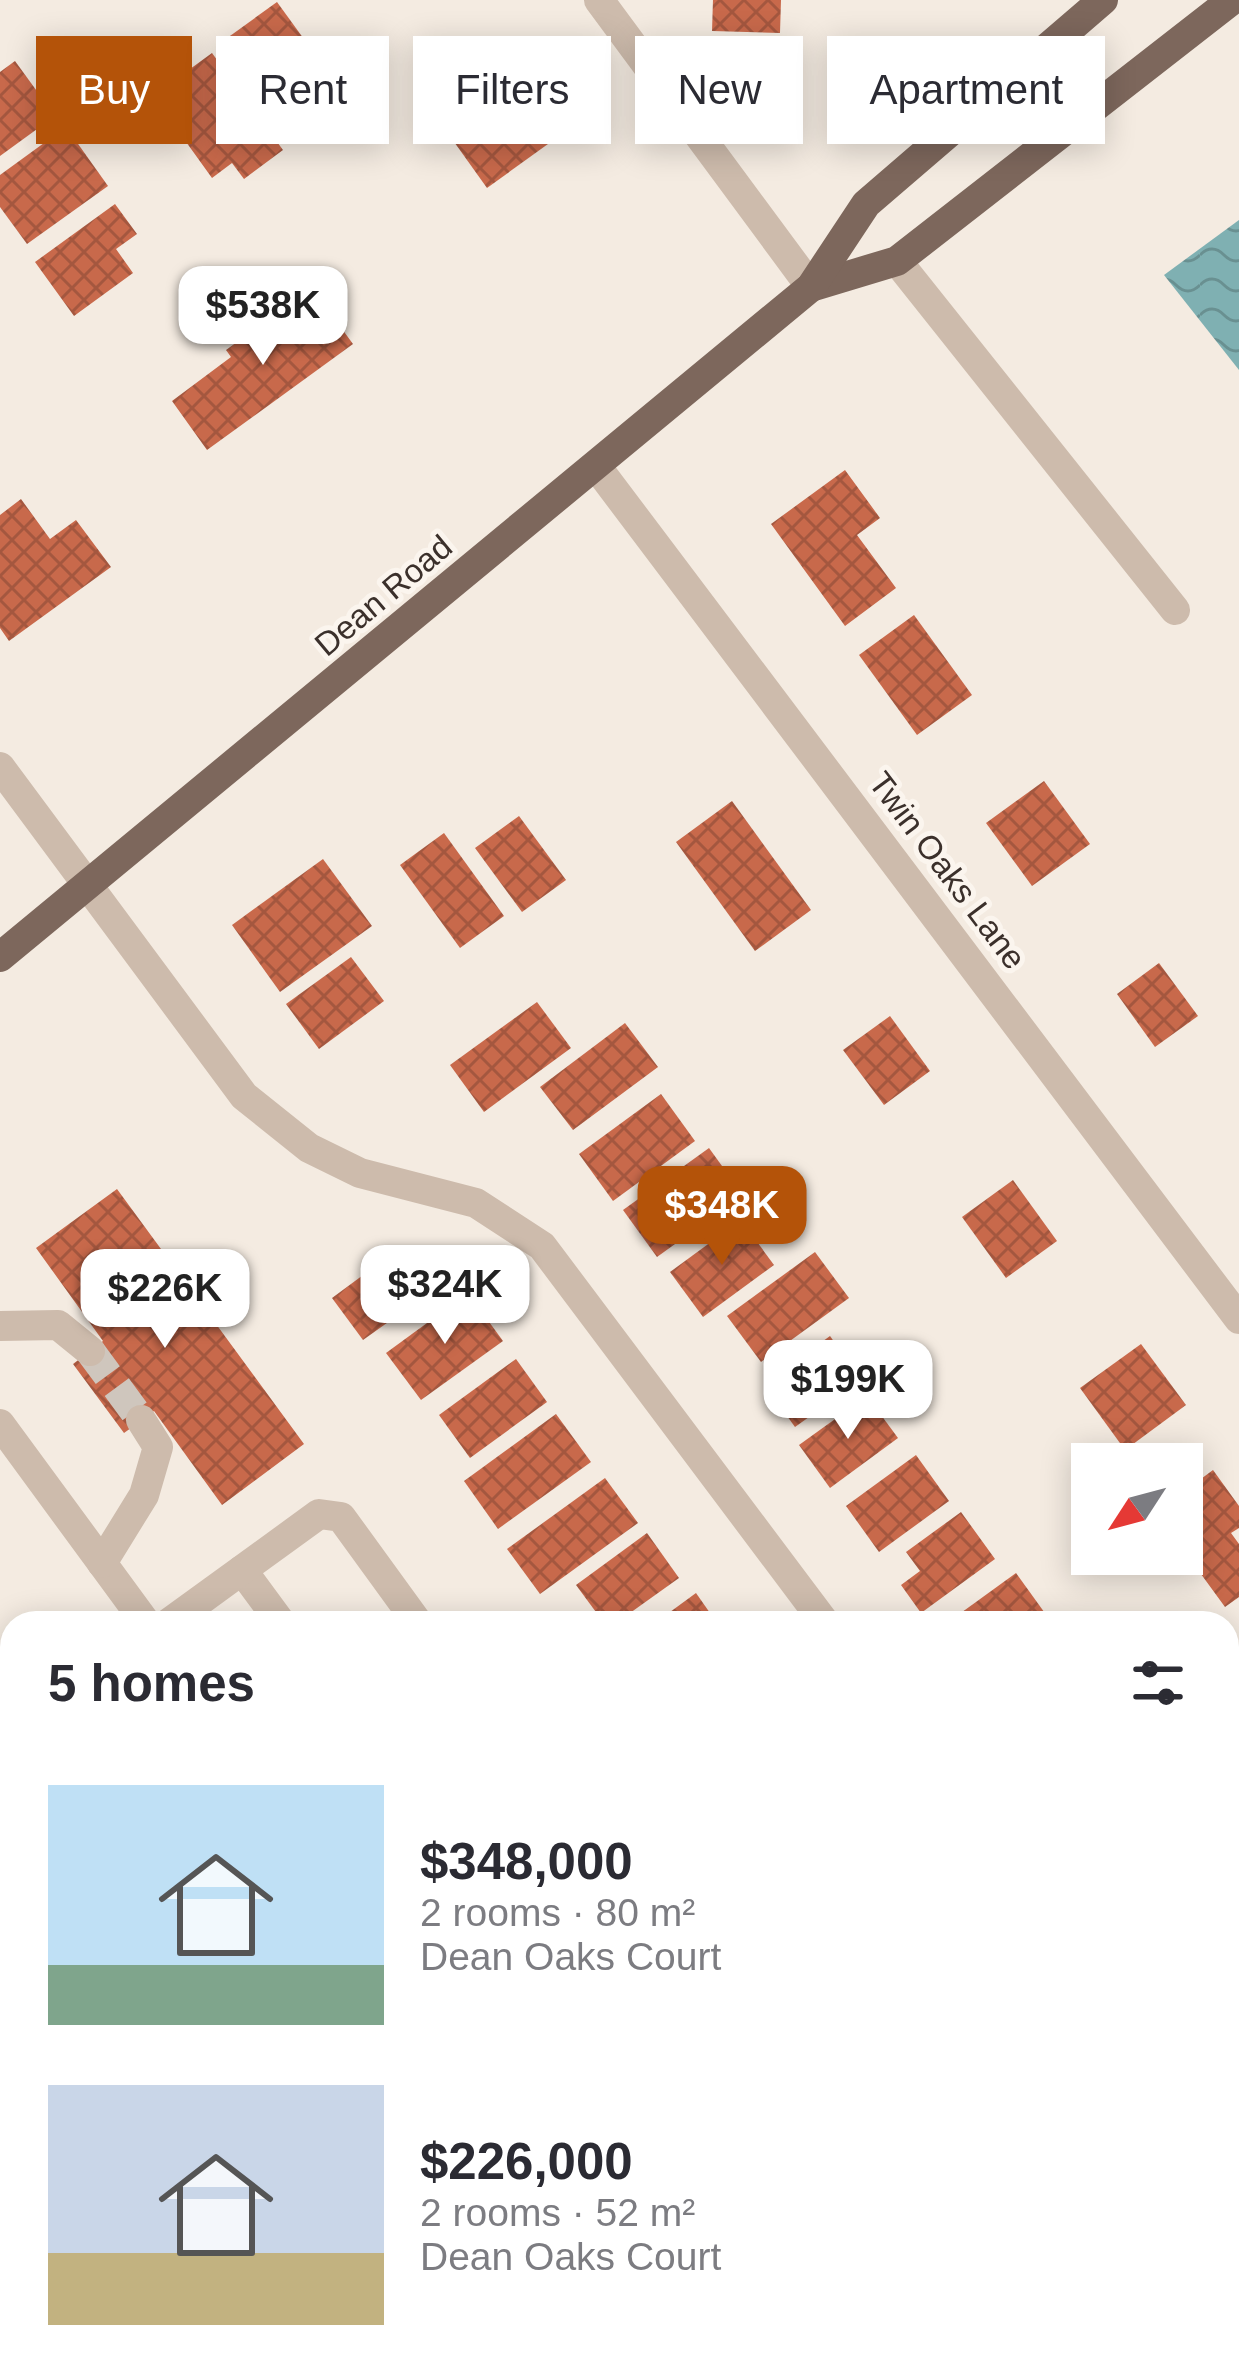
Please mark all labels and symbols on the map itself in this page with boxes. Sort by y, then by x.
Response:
pin: $538K [179,266,347,368]
street label: Dean Road [307,528,459,663]
street label: Twin Oaks Lane [862,765,1034,976]
pin: $348K [638,1166,806,1268]
pin: $324K [361,1245,529,1347]
pin: $226K [81,1249,249,1351]
pin: $199K [764,1340,932,1442]
north arrow [1071,1443,1203,1575]

